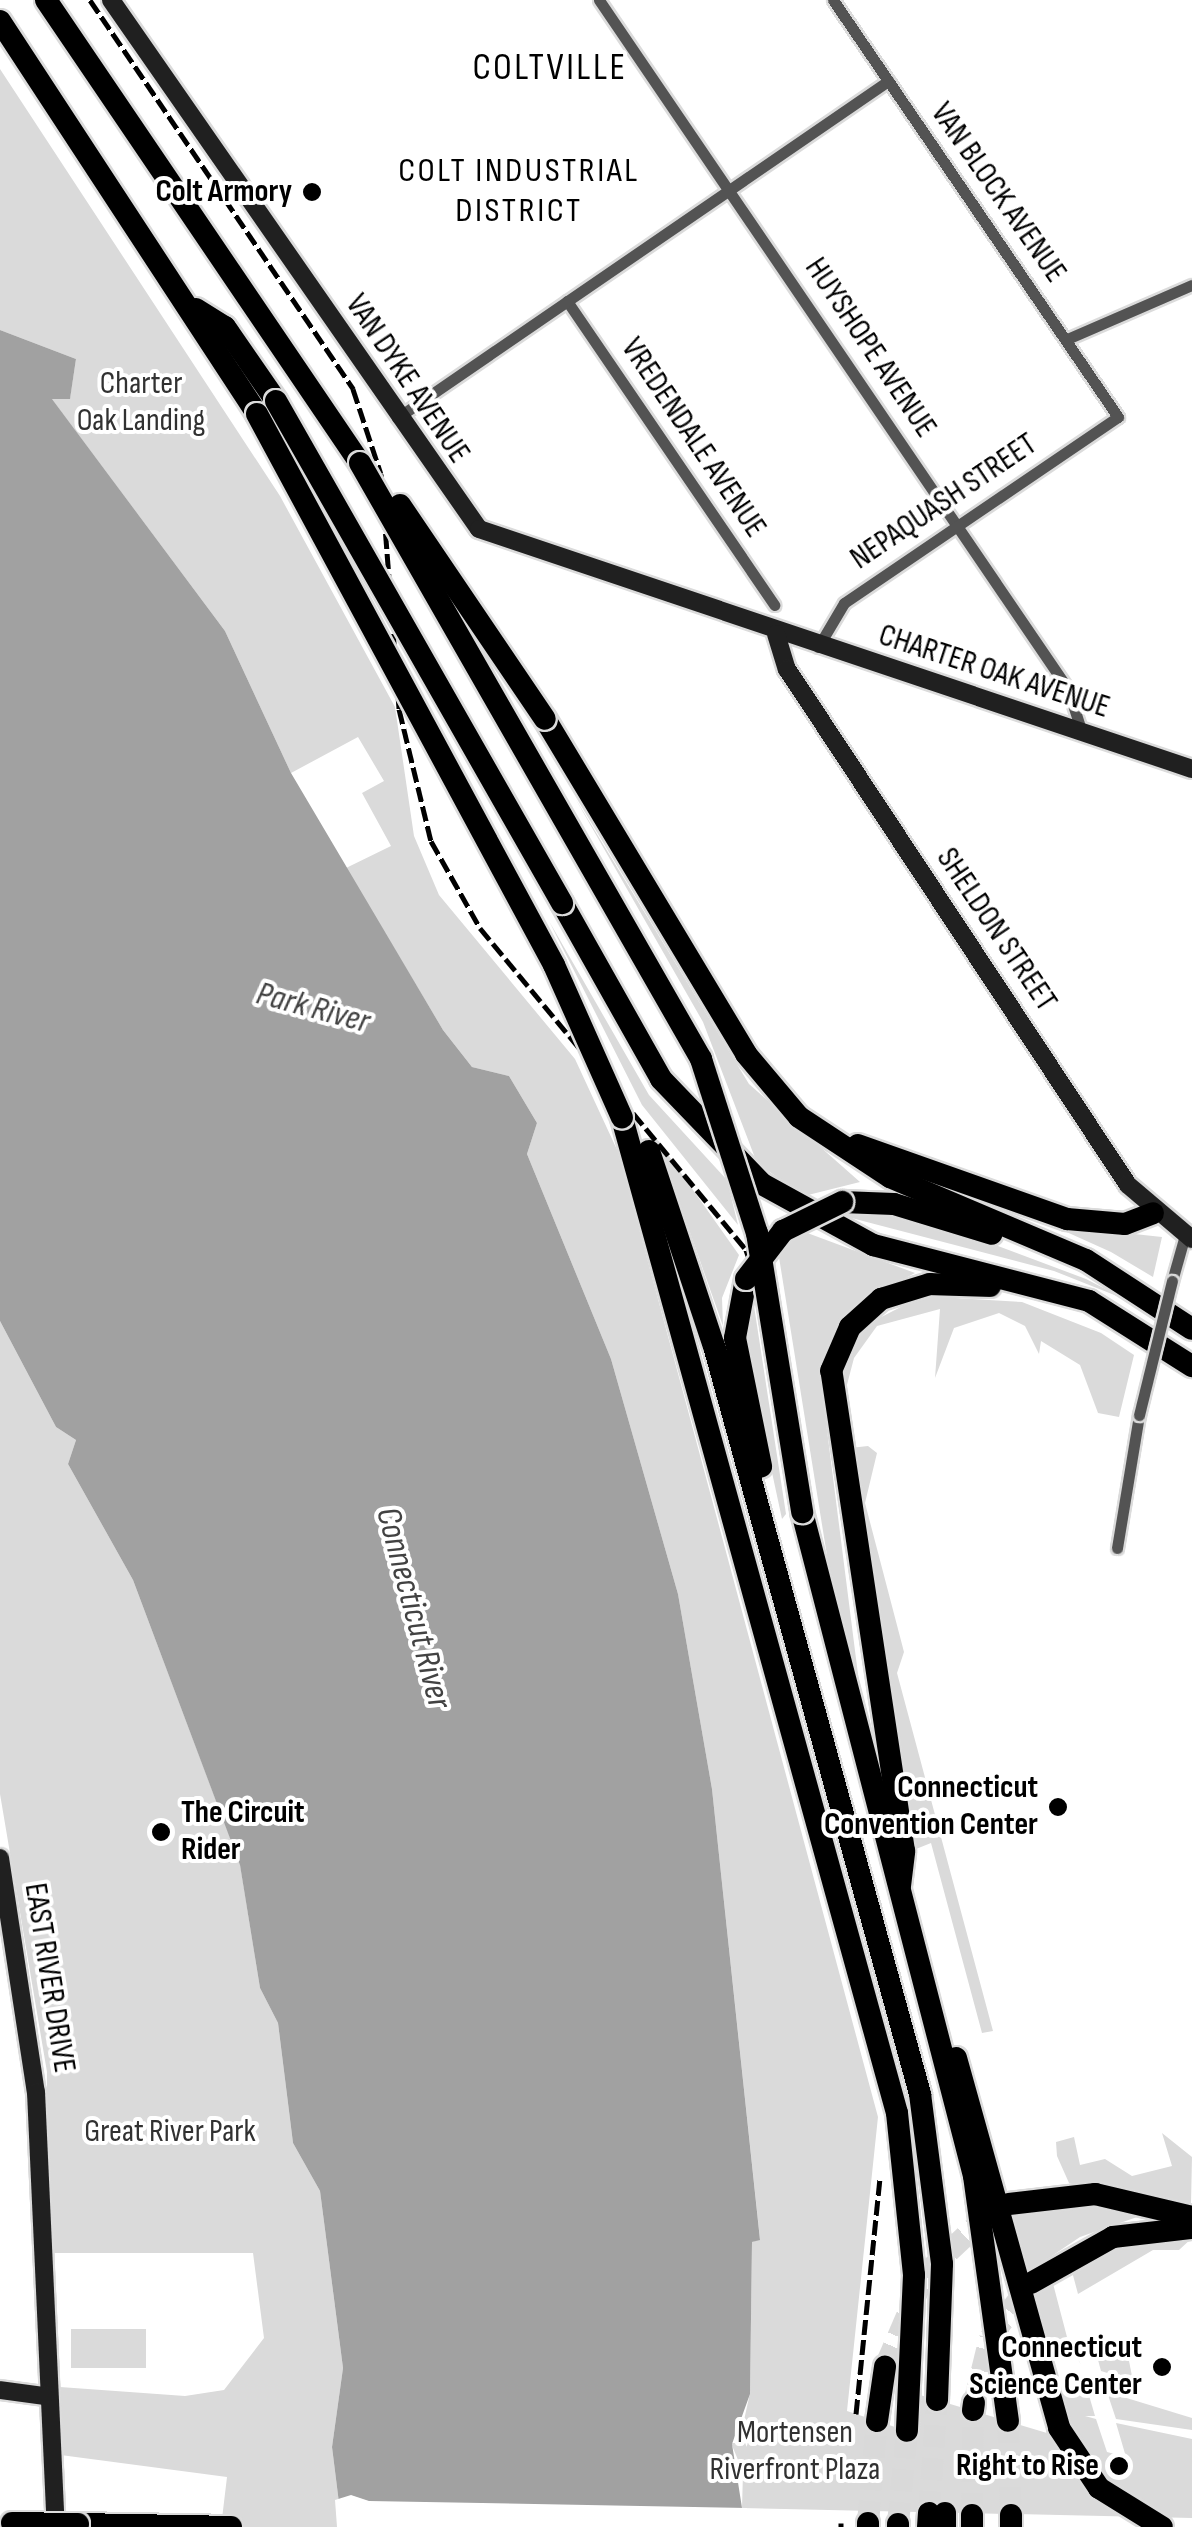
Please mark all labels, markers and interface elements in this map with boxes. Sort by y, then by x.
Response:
district label: COLTVILLE [472,45,628,91]
street label: VAN BLOCK AVENUE [922,96,1074,290]
district label: COLT INDUSTRIAL DISTRICT [398,150,640,232]
place label: Colt Armory [156,173,292,211]
marker: Colt Armory [301,181,323,203]
street label: HUYSHOPE AVENUE [796,251,944,445]
street label: VAN DYKE AVENUE [336,287,478,471]
street label: VREDENDALE AVENUE [612,331,774,545]
park label: Charter Oak Landing [77,366,205,441]
street label: NEPAQUASH STREET [844,426,1044,578]
street label: CHARTER OAK AVENUE [874,617,1114,727]
street label: SHELDON STREET [927,841,1065,1019]
water label: Park River [252,973,374,1043]
water label: Connecticut River [366,1503,460,1713]
place label: Connecticut Convention Center [824,1770,1038,1845]
place label: The Circuit Rider [181,1795,305,1870]
marker: Connecticut Convention Center [1047,1796,1069,1818]
marker: The Circuit Rider [150,1821,172,1843]
street label: EAST RIVER DRIVE [15,1880,83,2076]
park label: Great River Park [84,2113,256,2151]
place label: Connecticut Science Center [969,2330,1142,2405]
marker: Connecticut Science Center [1151,2356,1173,2378]
park label: Mortensen Riverfront Plaza [710,2415,880,2490]
place label: Right to Rise [956,2447,1099,2485]
marker: Right to Rise [1108,2455,1130,2477]

